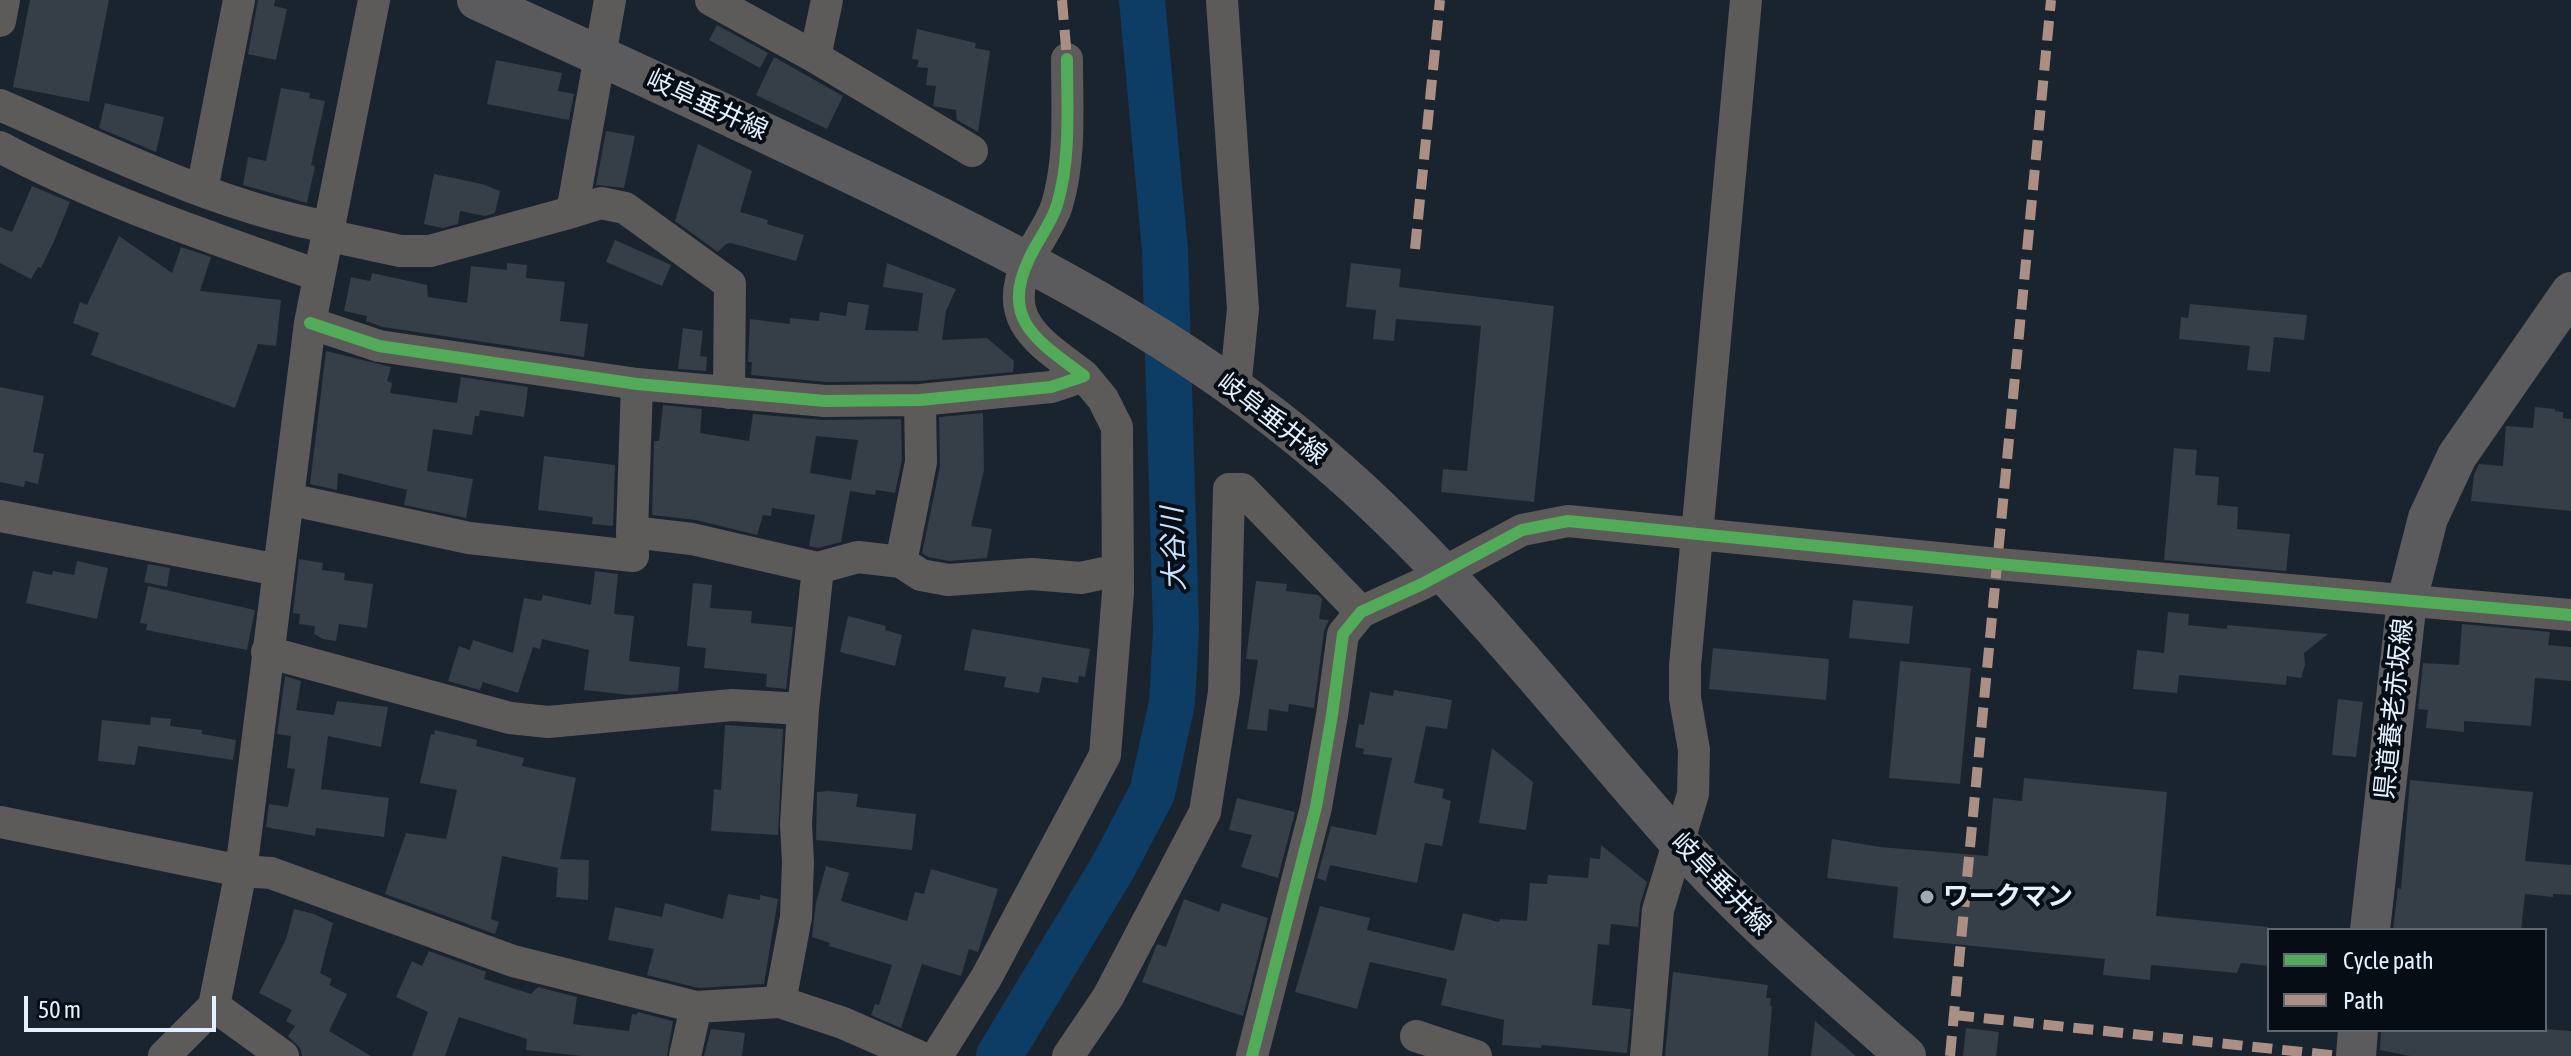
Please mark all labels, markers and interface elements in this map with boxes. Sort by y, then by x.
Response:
street label: 岐阜垂井線 [641,63,773,147]
street label: 岐阜垂井線 [1211,367,1333,471]
water label: 大谷川 [1156,506,1192,592]
street label: 県道養老赤坂線 [2369,617,2419,801]
street label: 岐阜垂井線 [1665,826,1777,942]
place label: ワークマン [1943,881,2073,913]
marker: ワークマン [1918,888,1936,906]
legend [2267,928,2547,1032]
text: Cycle path [2343,947,2434,974]
scale bar [28,980,220,1030]
text: Path [2343,987,2384,1014]
text: 50 m [38,996,81,1023]

